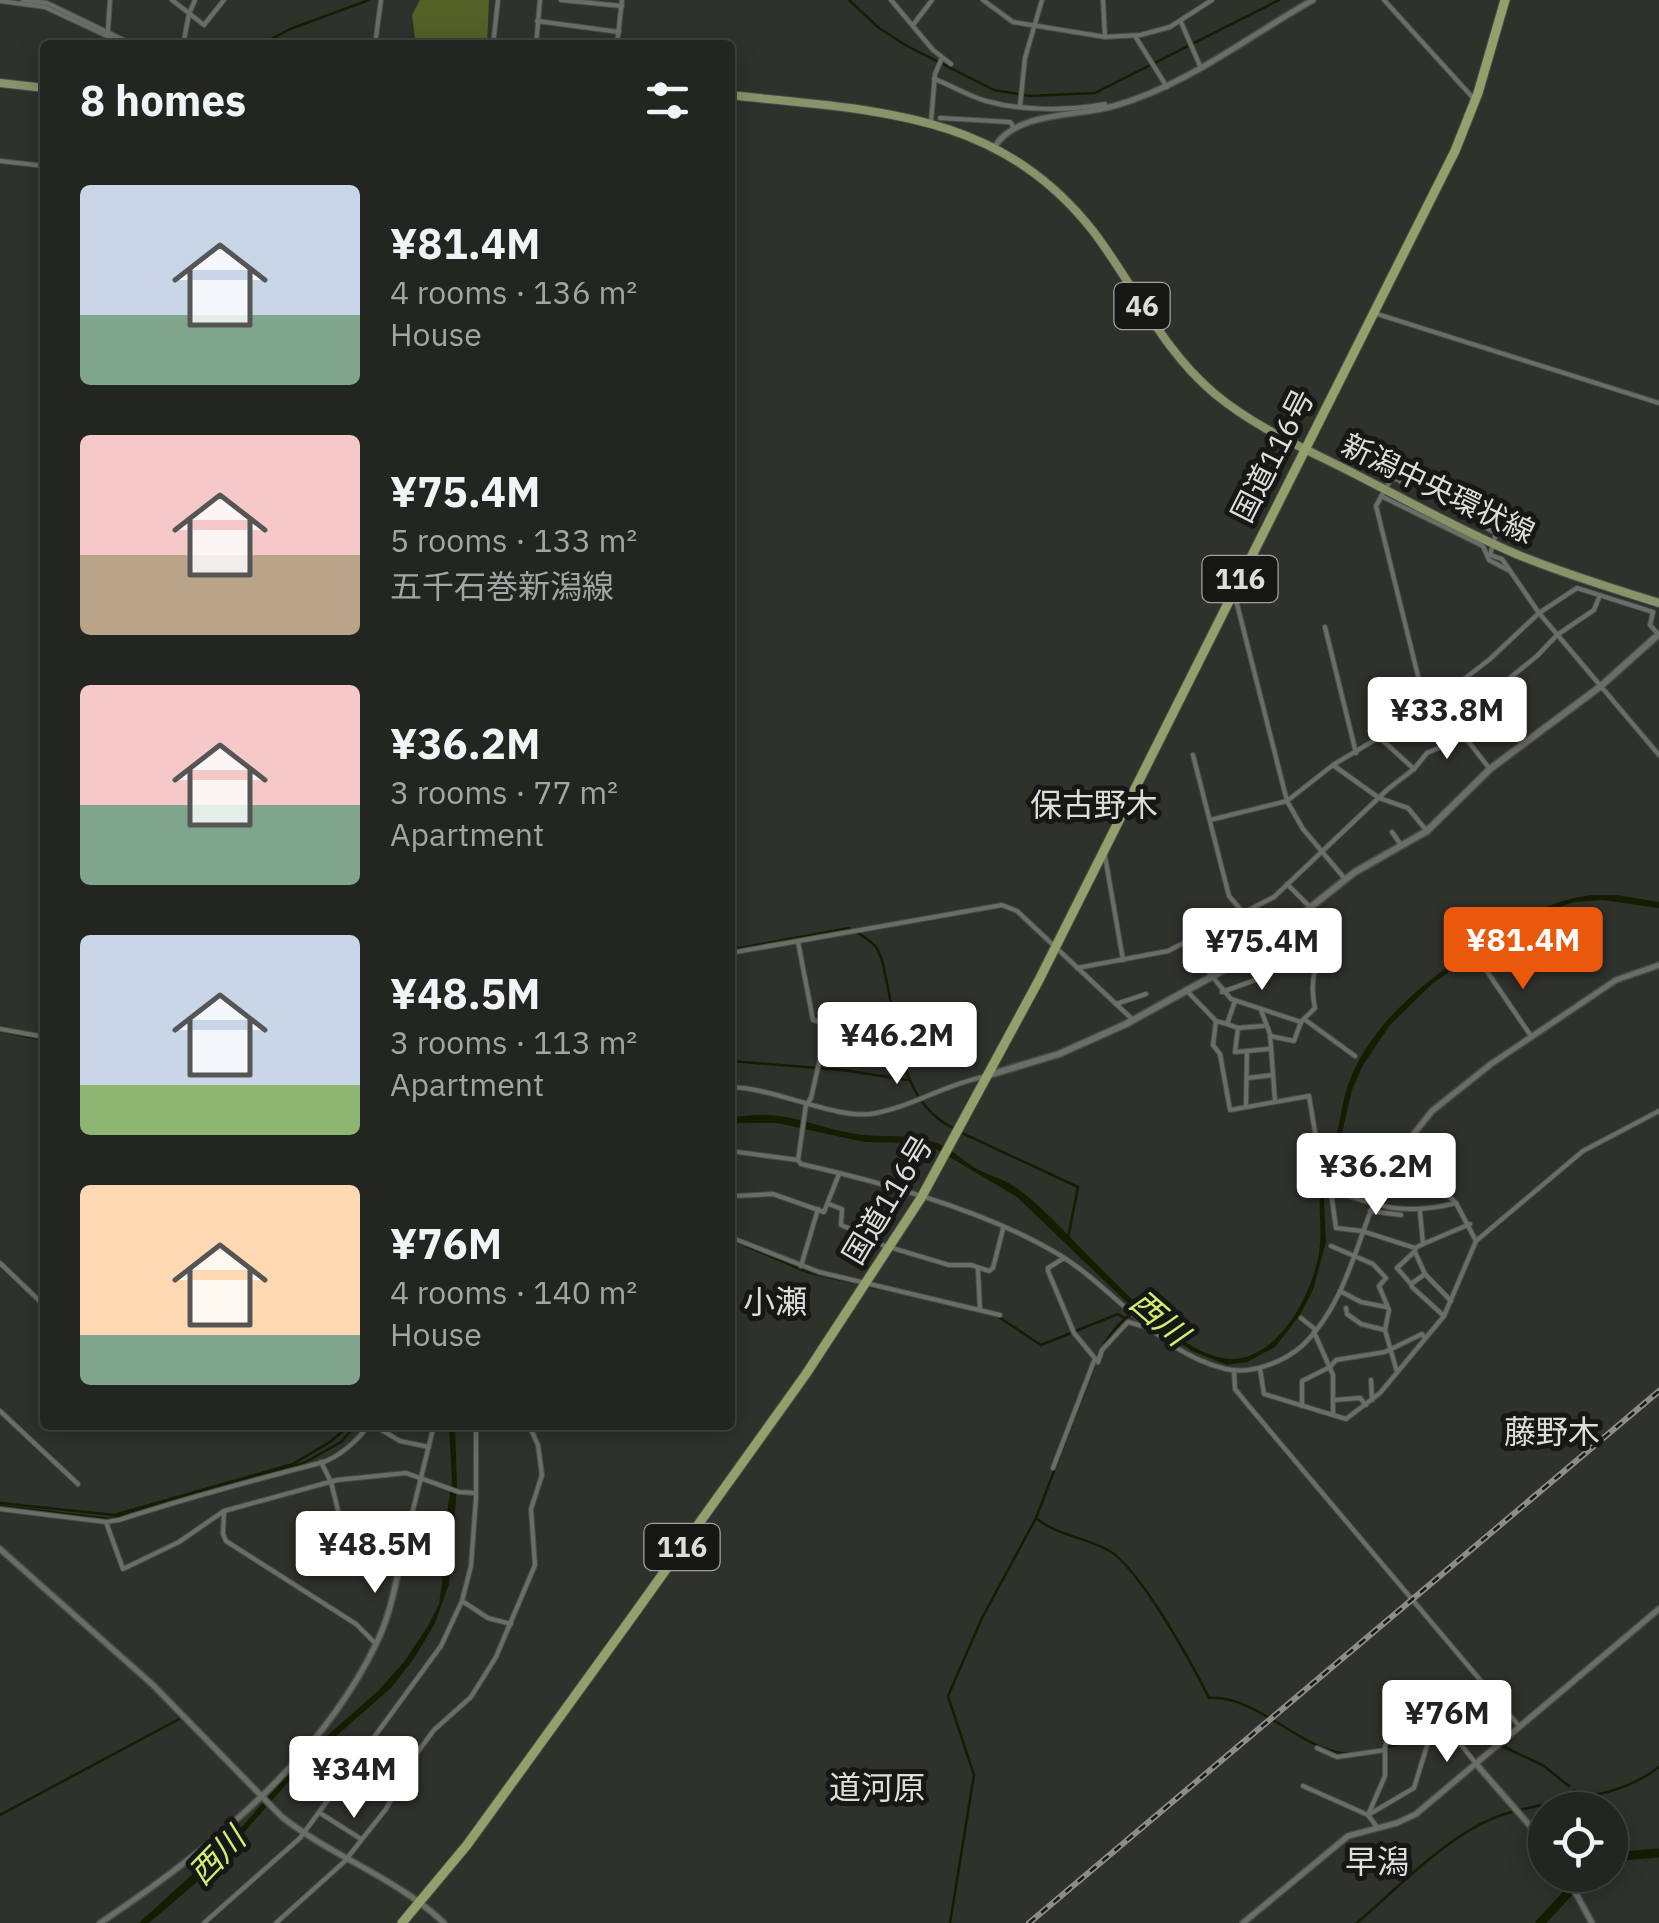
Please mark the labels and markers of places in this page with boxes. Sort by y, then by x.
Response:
pin: ¥33.8M [1366,677,1528,762]
pin: ¥81.4M [1442,907,1604,992]
pin: ¥75.4M [1181,908,1343,993]
pin: ¥46.2M [816,1002,978,1087]
pin: ¥36.2M [1295,1133,1457,1218]
pin: ¥48.5M [294,1511,456,1596]
pin: ¥76M [1388,1680,1506,1765]
pin: ¥34M [295,1736,413,1821]

